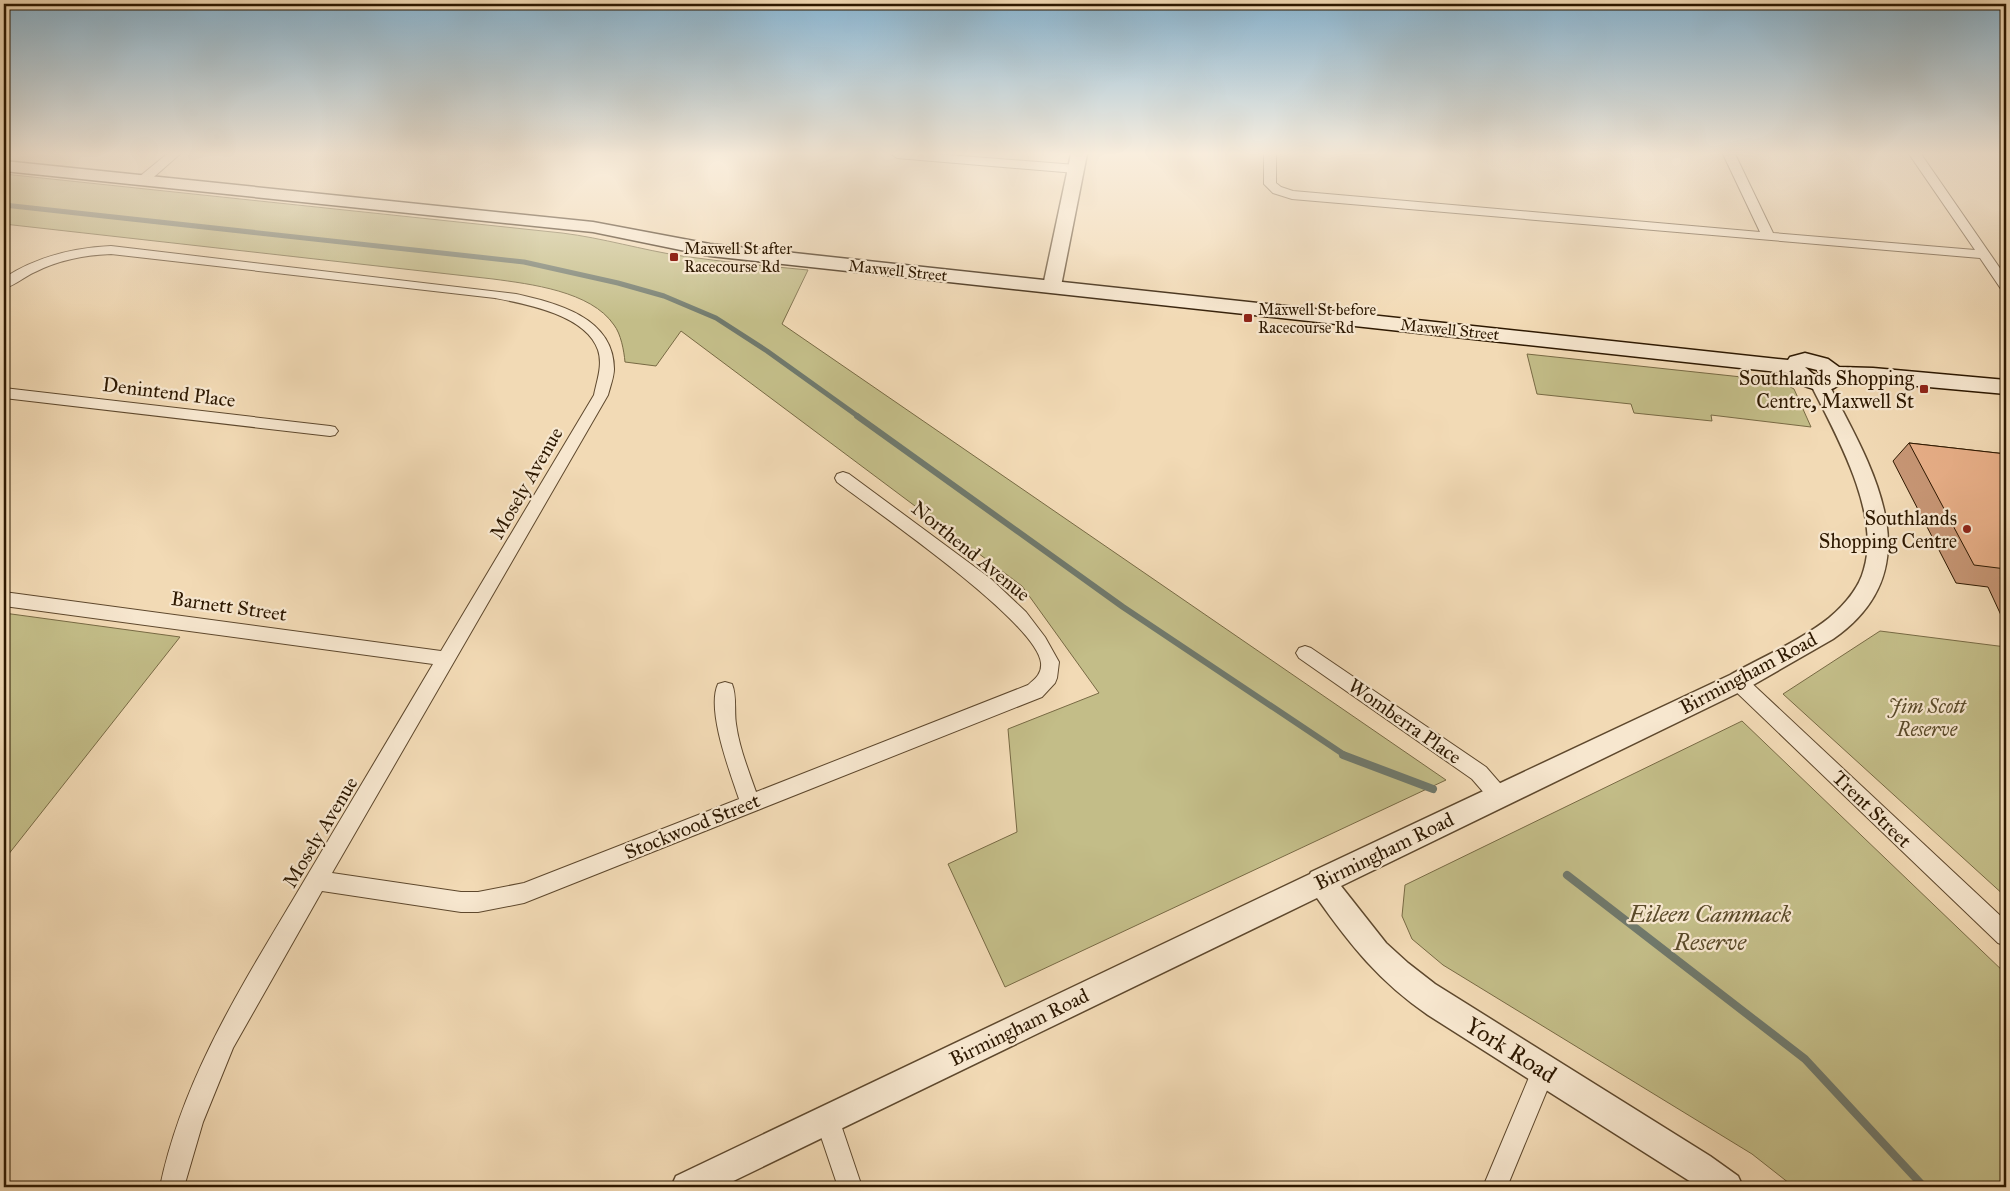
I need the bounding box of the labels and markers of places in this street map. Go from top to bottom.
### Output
place label: Maxwell St after Racecourse Rd [684,239,792,276]
marker: Maxwell St after Racecourse Rd [668,251,680,263]
place label: Maxwell St before Racecourse Rd [1258,300,1377,337]
marker: Maxwell St before Racecourse Rd [1242,312,1254,324]
place label: Southlands Shopping Centre, Maxwell St [1739,366,1915,413]
marker: Southlands Shopping Centre, Maxwell St [1918,383,1930,395]
place label: Southlands Shopping Centre [1819,506,1957,554]
marker: Southlands Shopping Centre [1961,523,1973,535]

